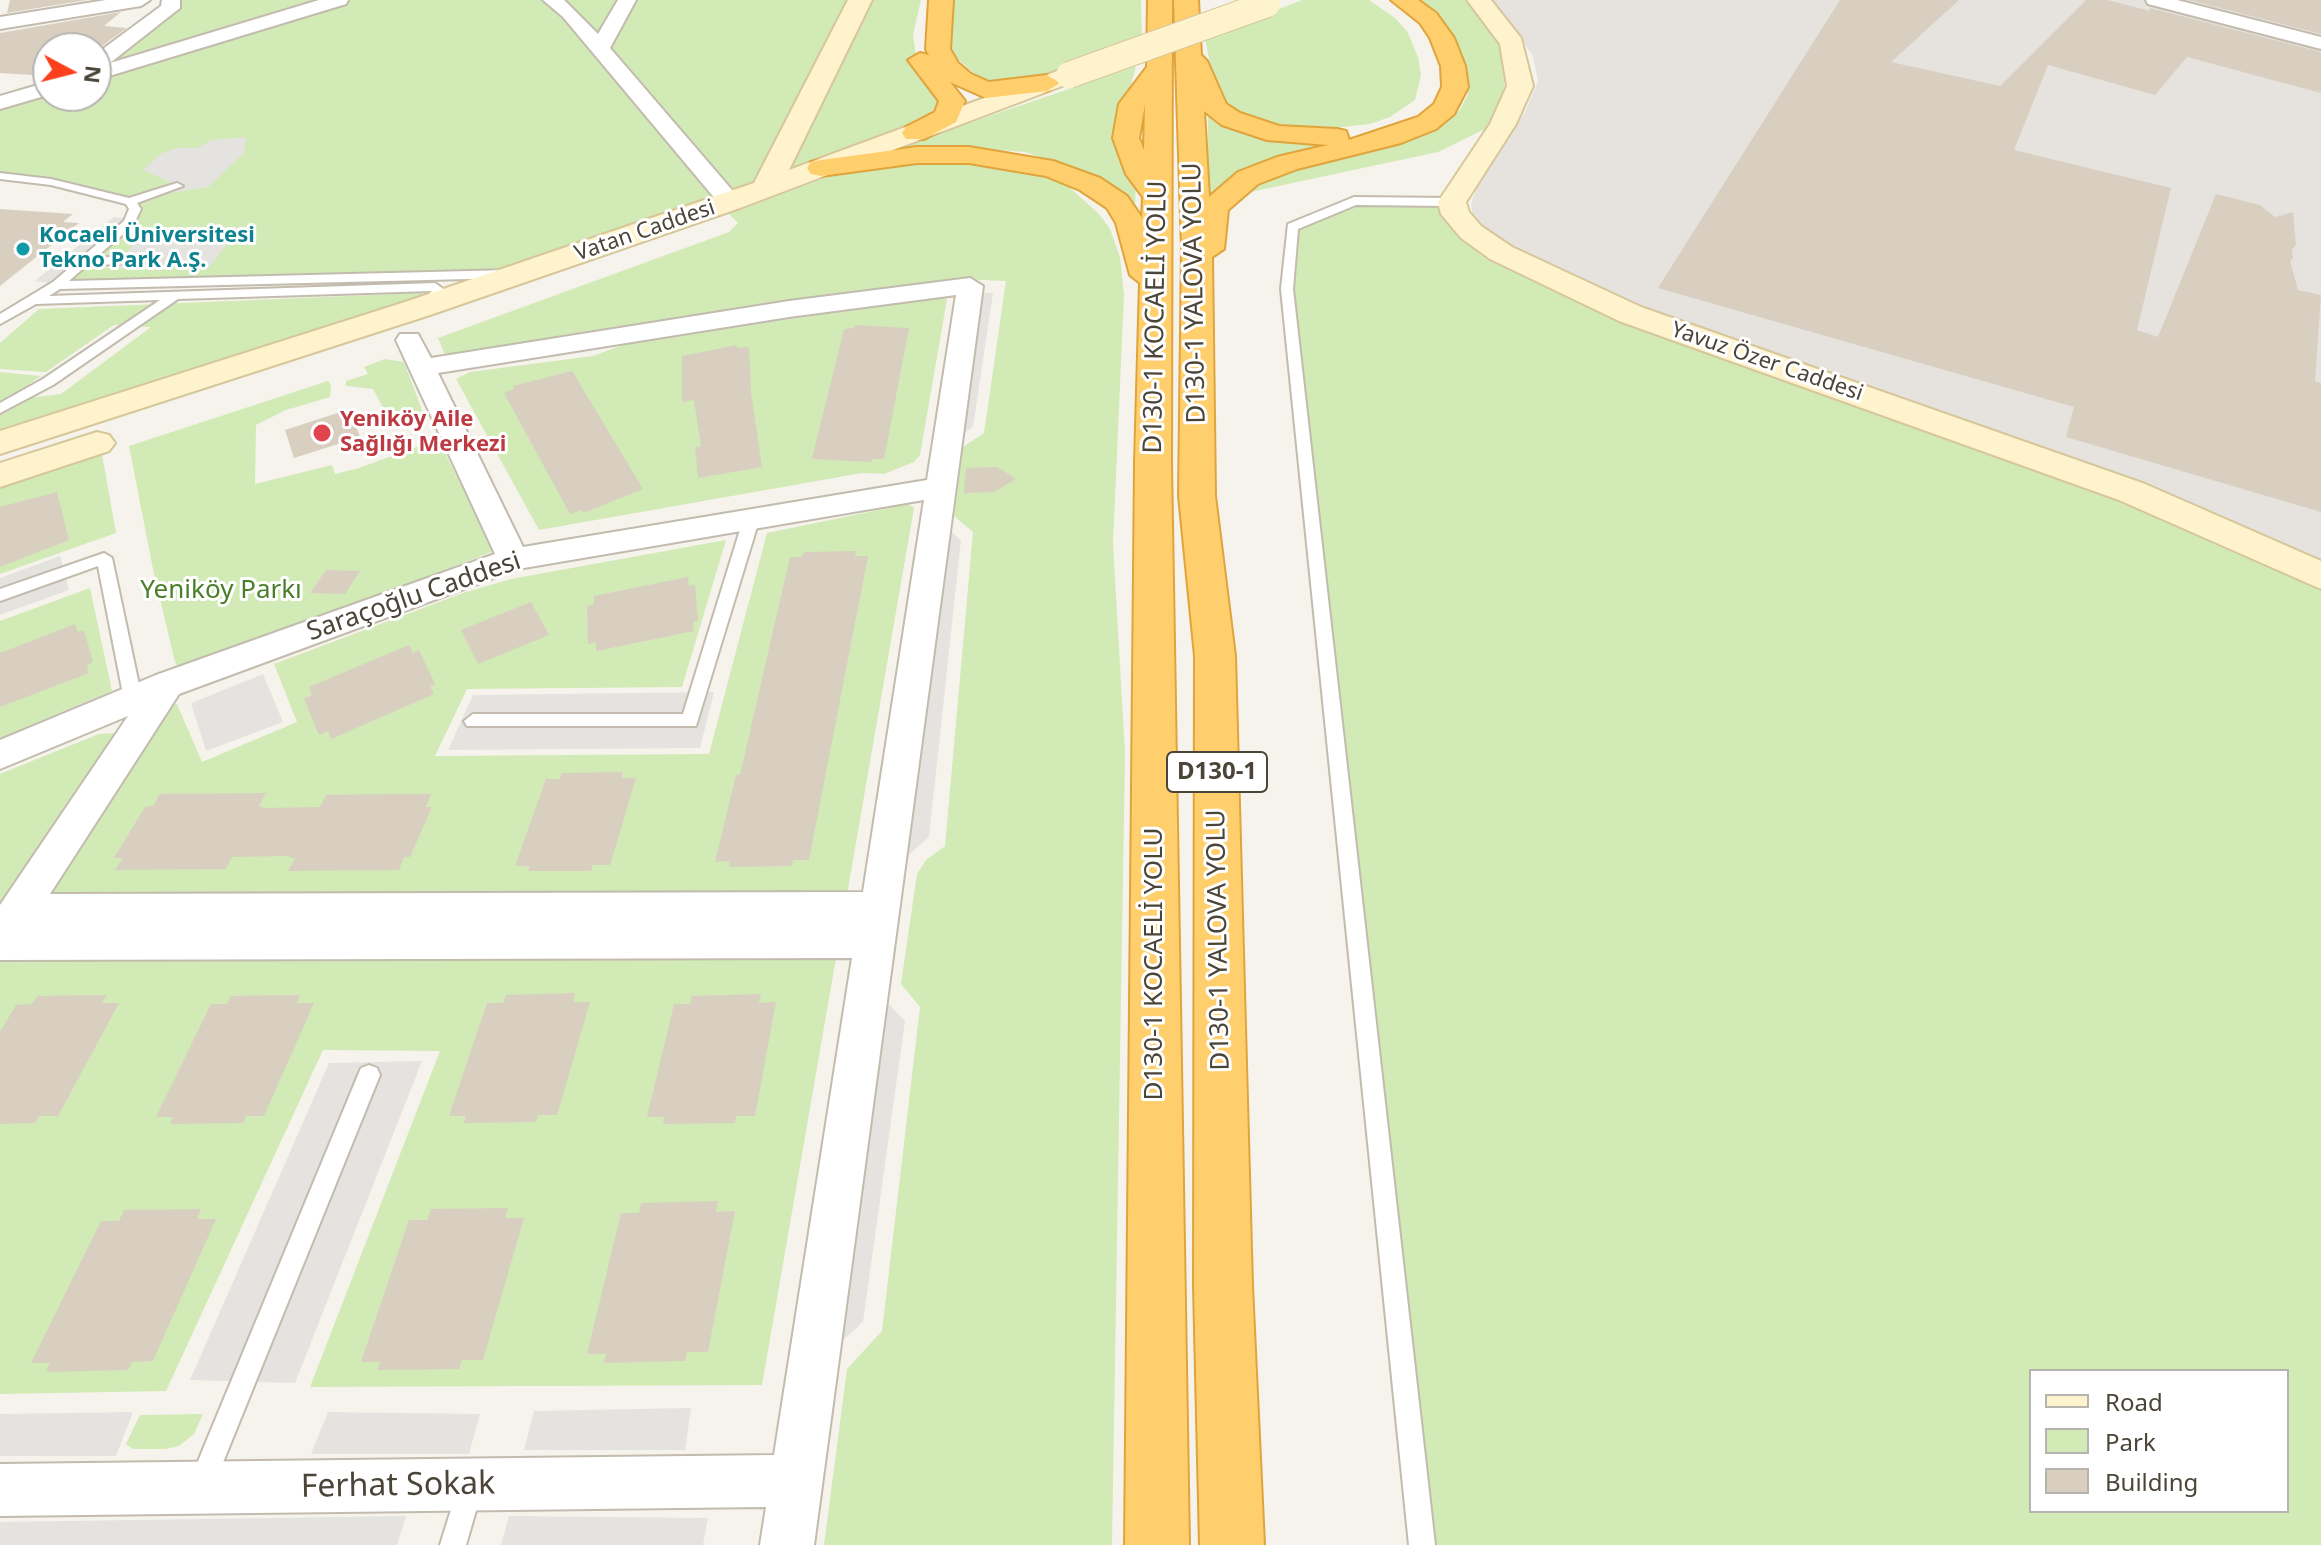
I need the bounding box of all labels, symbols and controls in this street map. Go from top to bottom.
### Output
north arrow [32,32,112,112]
text: N [78,64,110,85]
street label: D130-1 YALOVA YOLU [1177,162,1213,424]
street label: D130-1 KOCAELİ YOLU [1138,180,1174,454]
street label: Vatan Caddesi [571,195,719,267]
place label: Kocaeli Üniversitesi Tekno Park A.Ş. [39,223,255,274]
marker: Kocaeli Üniversitesi Tekno Park A.Ş. [14,240,32,258]
street label: Yavuz Özer Caddesi [1668,317,1866,407]
place label: Yeniköy Aile Sağlığı Merkezi [340,407,506,458]
marker: Yeniköy Aile Sağlığı Merkezi [311,422,333,444]
street label: Saraçoğlu Caddesi [303,546,525,648]
park label: Yeniköy Parkı [140,575,302,607]
road number: D130-1 [1167,752,1267,792]
street label: D130-1 YALOVA YOLU [1201,809,1237,1071]
street label: D130-1 KOCAELİ YOLU [1139,827,1171,1101]
legend [2029,1369,2289,1513]
text: Road [2105,1385,2163,1418]
text: Park [2105,1425,2156,1458]
street label: Ferhat Sokak [300,1465,496,1507]
text: Building [2105,1465,2198,1498]

